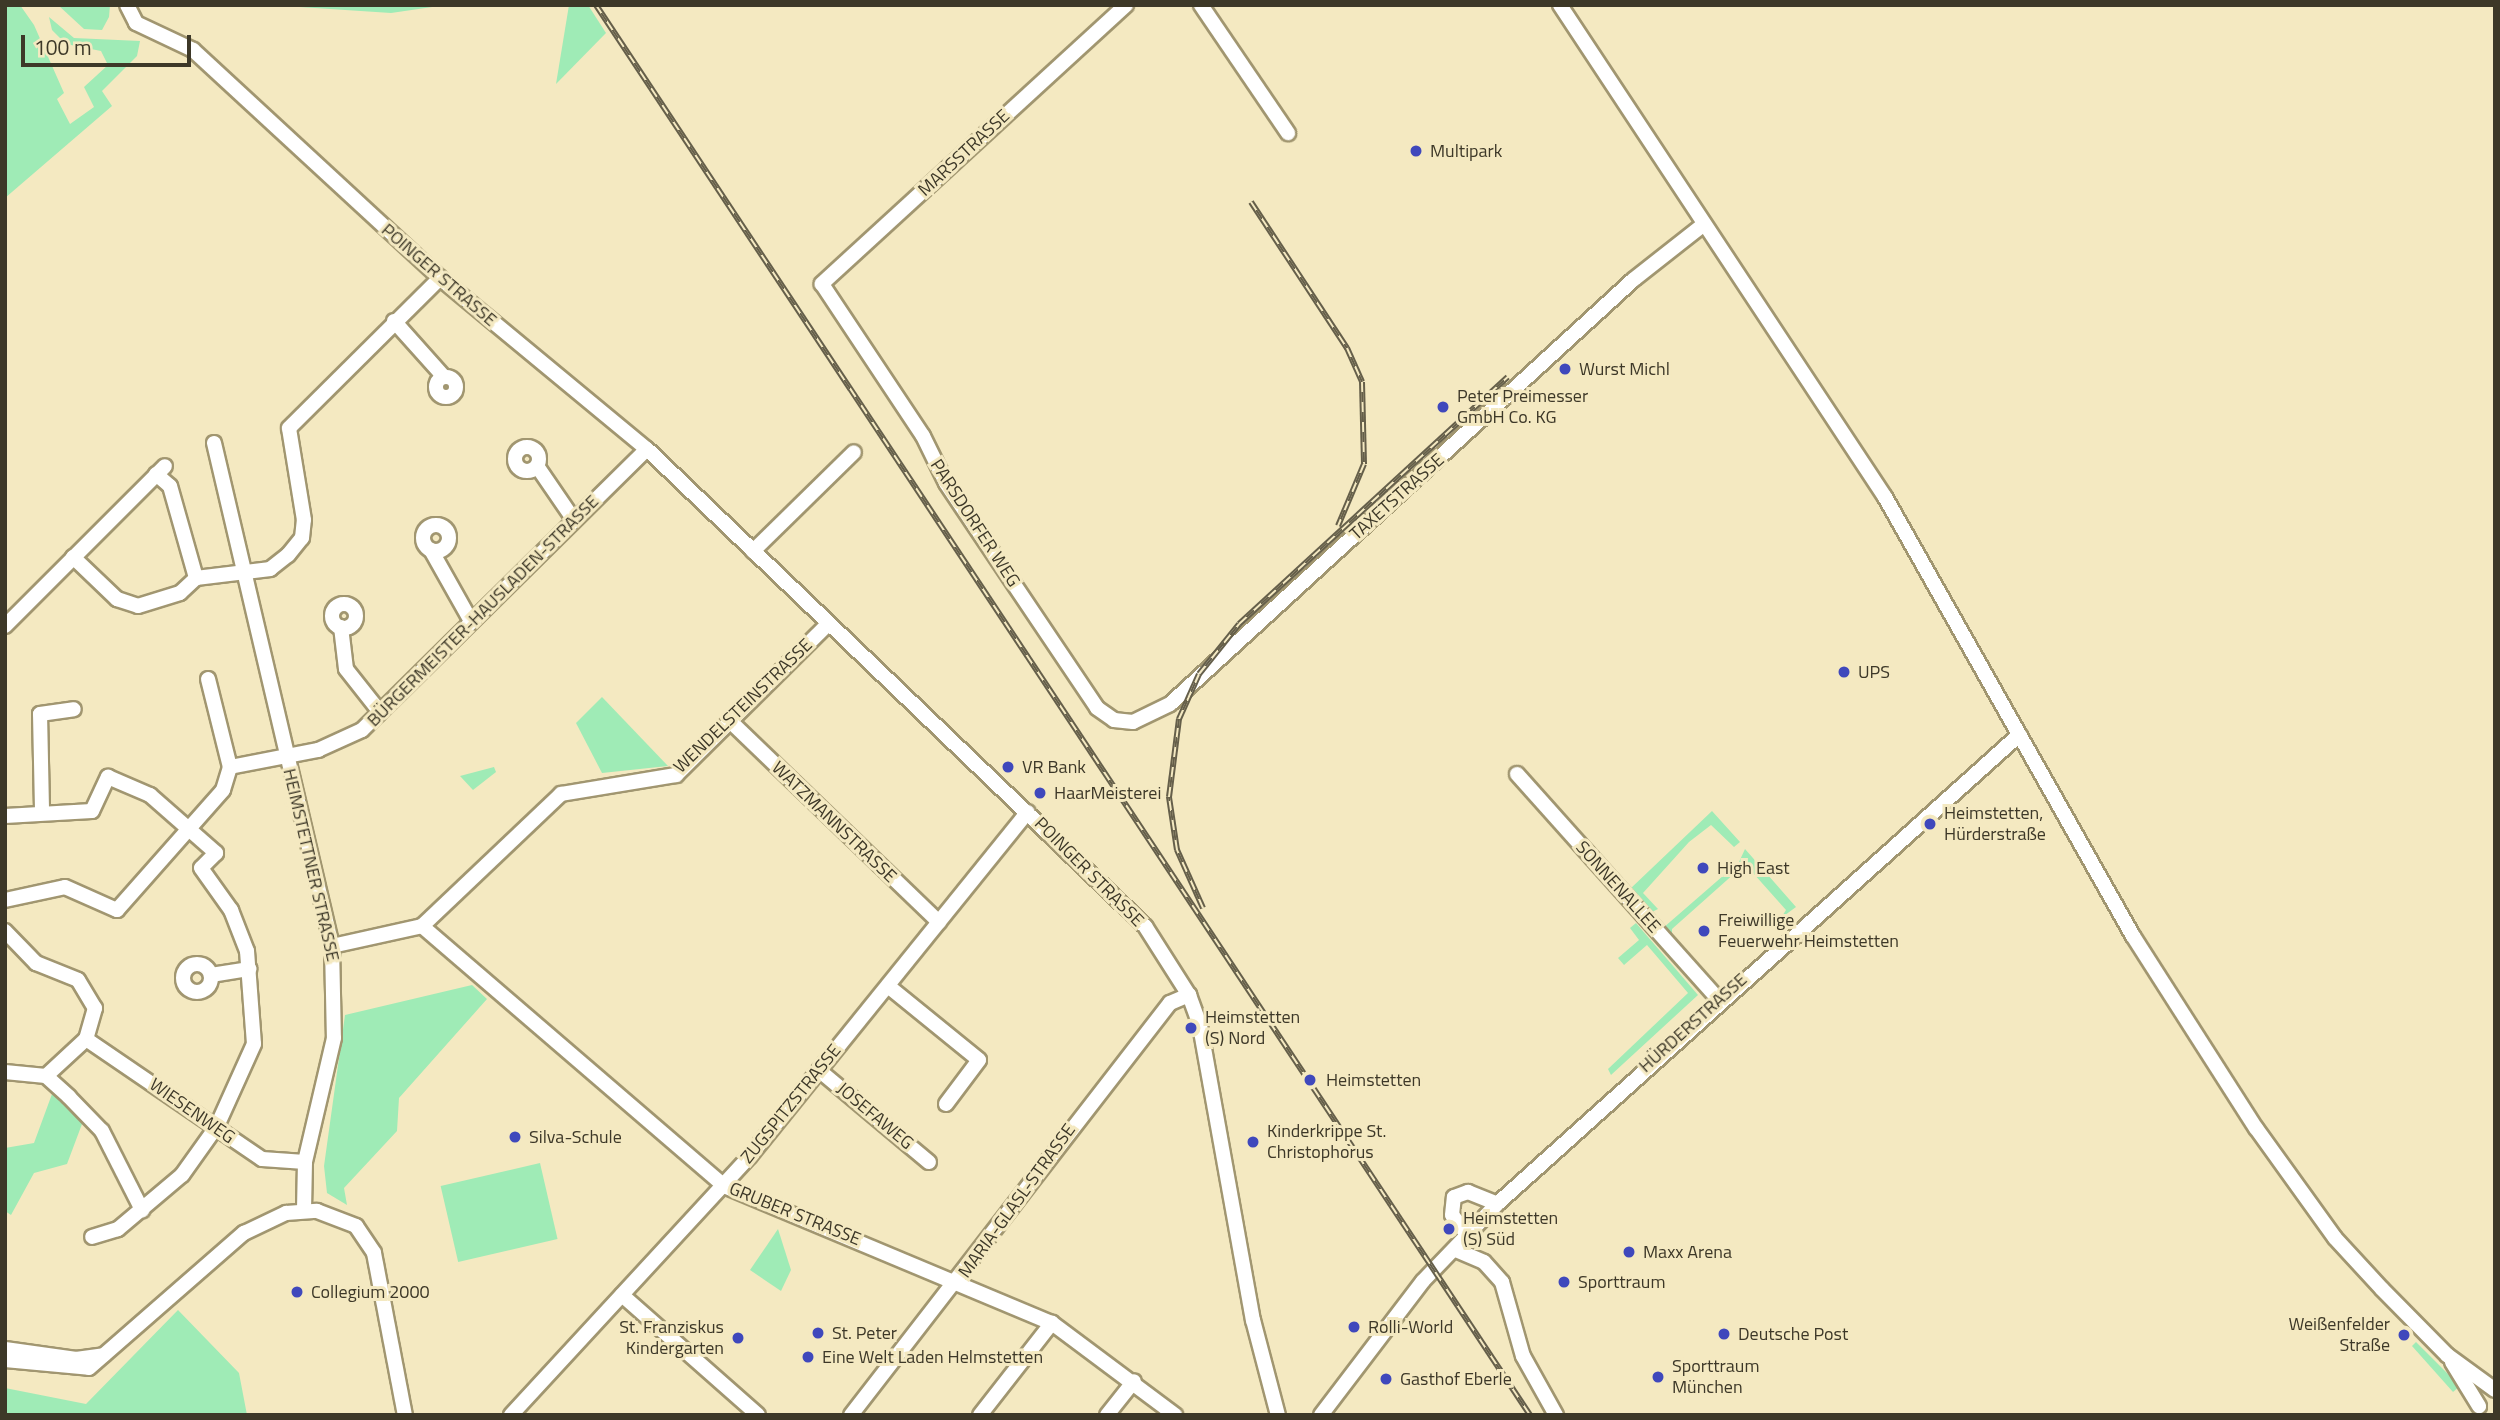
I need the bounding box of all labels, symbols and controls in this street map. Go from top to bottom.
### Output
scale bar [24,21,194,65]
text: 100 m [34,31,91,63]
street label: MARSSTRASSE [914,105,1014,201]
place label: Multipark [1430,140,1502,162]
marker: Multipark [1408,143,1424,159]
street label: POINGER STRASSE [377,219,501,331]
place label: Wurst Michl [1579,358,1670,380]
marker: Wurst Michl [1557,361,1573,377]
place label: Peter Preimesser GmbH Co. KG [1457,386,1588,428]
marker: Peter Preimesser GmbH Co. KG [1435,399,1451,415]
street label: TAXETSTRASSE [1346,449,1448,545]
street label: PARSDORFER WEG [926,455,1024,591]
street label: BÜRGERMEISTER-HAUSLADEN-STRASSE [363,491,603,731]
street label: WENDELSTEINSTRASSE [669,634,817,778]
place label: UPS [1858,661,1890,683]
marker: UPS [1836,664,1852,680]
place label: VR Bank [1022,756,1086,778]
street label: WATZMANNSTRASSE [767,757,901,887]
marker: VR Bank [1000,759,1016,775]
street label: HEIMSTETTNER STRASSE [278,767,344,963]
place label: HaarMeisterei [1054,782,1161,804]
marker: HaarMeisterei [1032,785,1048,801]
place label: Heimstetten, Hürderstraße [1944,803,2046,846]
street label: POINGER STRASSE [1030,813,1148,931]
marker: Heimstetten, Hürderstraße [1922,816,1938,832]
street label: SONNENALLEE [1571,837,1665,937]
place label: High East [1717,857,1790,879]
marker: High East [1695,860,1711,876]
place label: Freiwillige Feuerwehr Heimstetten [1718,910,1899,953]
marker: Freiwillige Feuerwehr Heimstetten [1696,923,1712,939]
street label: HÜRDERSTRASSE [1635,969,1751,1077]
place label: Heimstetten (S) Nord [1205,1007,1300,1050]
marker: Heimstetten (S) Nord [1183,1020,1199,1036]
street label: ZUGSPITZSTRASSE [736,1040,846,1168]
place label: Heimstetten [1326,1069,1421,1091]
marker: Heimstetten [1300,1070,1320,1090]
street label: WIESENWEG [145,1074,239,1148]
street label: JOSEFAWEG [833,1078,917,1154]
street label: MARIA-GLASL-STRASSE [954,1120,1080,1282]
place label: Kinderkrippe St. Christophorus [1267,1121,1386,1164]
place label: Silva-Schule [529,1126,622,1148]
marker: Silva-Schule [507,1129,523,1145]
marker: Kinderkrippe St. Christophorus [1245,1134,1261,1150]
street label: GRUBER STRASSE [726,1178,864,1250]
place label: Heimstetten (S) Süd [1463,1208,1558,1250]
marker: Heimstetten (S) Süd [1441,1221,1457,1237]
place label: Maxx Arena [1643,1241,1732,1263]
marker: Maxx Arena [1621,1244,1637,1260]
place label: Sporttraum [1578,1271,1665,1293]
marker: Sporttraum [1556,1274,1572,1290]
place label: Collegium 2000 [311,1281,430,1303]
marker: Collegium 2000 [289,1284,305,1300]
place label: Weißenfelder Straße [2288,1314,2390,1356]
place label: Rolli-World [1368,1316,1453,1338]
place label: St. Franziskus Kindergarten [619,1317,724,1360]
marker: Rolli-World [1346,1319,1362,1335]
place label: St. Peter [832,1322,897,1344]
place label: Deutsche Post [1738,1323,1848,1345]
marker: St. Peter [810,1325,826,1341]
marker: Deutsche Post [1716,1326,1732,1342]
marker: Weißenfelder Straße [2396,1327,2412,1343]
marker: St. Franziskus Kindergarten [730,1330,746,1346]
place label: Eine Welt Laden Helmstetten [822,1346,1043,1368]
marker: Eine Welt Laden Helmstetten [800,1349,816,1365]
place label: Sporttraum München [1672,1356,1759,1398]
place label: Gasthof Eberle [1400,1368,1512,1390]
marker: Sporttraum München [1650,1369,1666,1385]
marker: Gasthof Eberle [1378,1371,1394,1387]

